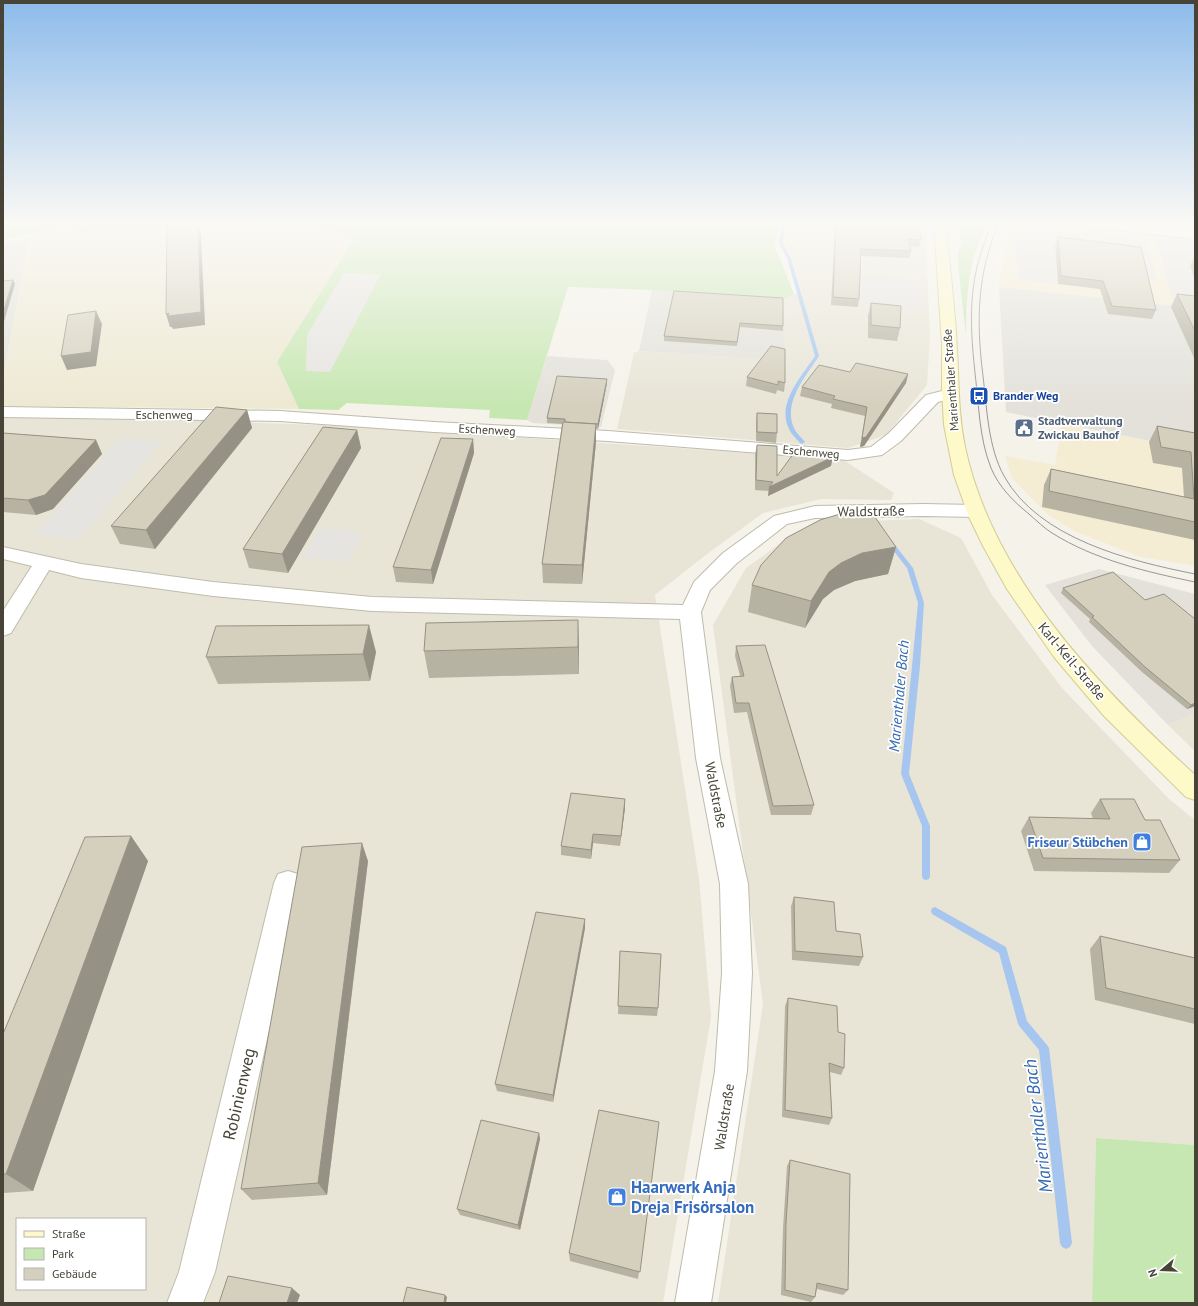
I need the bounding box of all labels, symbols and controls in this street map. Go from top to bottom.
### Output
street label: Marienthaler Straße [939,328,962,432]
bus stop icon: Brander Weg [968,385,990,407]
place label: Brander Weg [993,388,1059,403]
street label: Eschenweg [135,407,193,422]
place label: Stadtverwaltung Zwickau Bauhof [1038,413,1123,442]
public building icon: Stadtverwaltung Zwickau Bauhof [1013,417,1035,439]
street label: Eschenweg [458,421,516,438]
street label: Eschenweg [782,442,840,461]
street label: Waldstraße [837,501,905,521]
street label: Karl-Keil-Straße [1034,618,1110,704]
water label: Marienthaler Bach [884,639,913,753]
street label: Waldstraße [701,760,731,830]
shop icon: Friseur Stübchen [1131,831,1153,853]
place label: Friseur Stübchen [1027,833,1128,851]
street label: Robinienweg [218,1046,260,1142]
water label: Marienthaler Bach [1018,1058,1057,1194]
street label: Waldstraße [710,1082,738,1152]
place label: Haarwerk Anja Dreja Frisörsalon [631,1176,754,1218]
shop icon: Haarwerk Anja Dreja Frisörsalon [606,1186,628,1208]
legend [16,1218,146,1290]
text: Straße [52,1226,86,1241]
text: Park [52,1246,74,1261]
north arrow [1142,1250,1182,1290]
text: Gebäude [52,1266,97,1281]
text: N [1145,1268,1160,1279]

